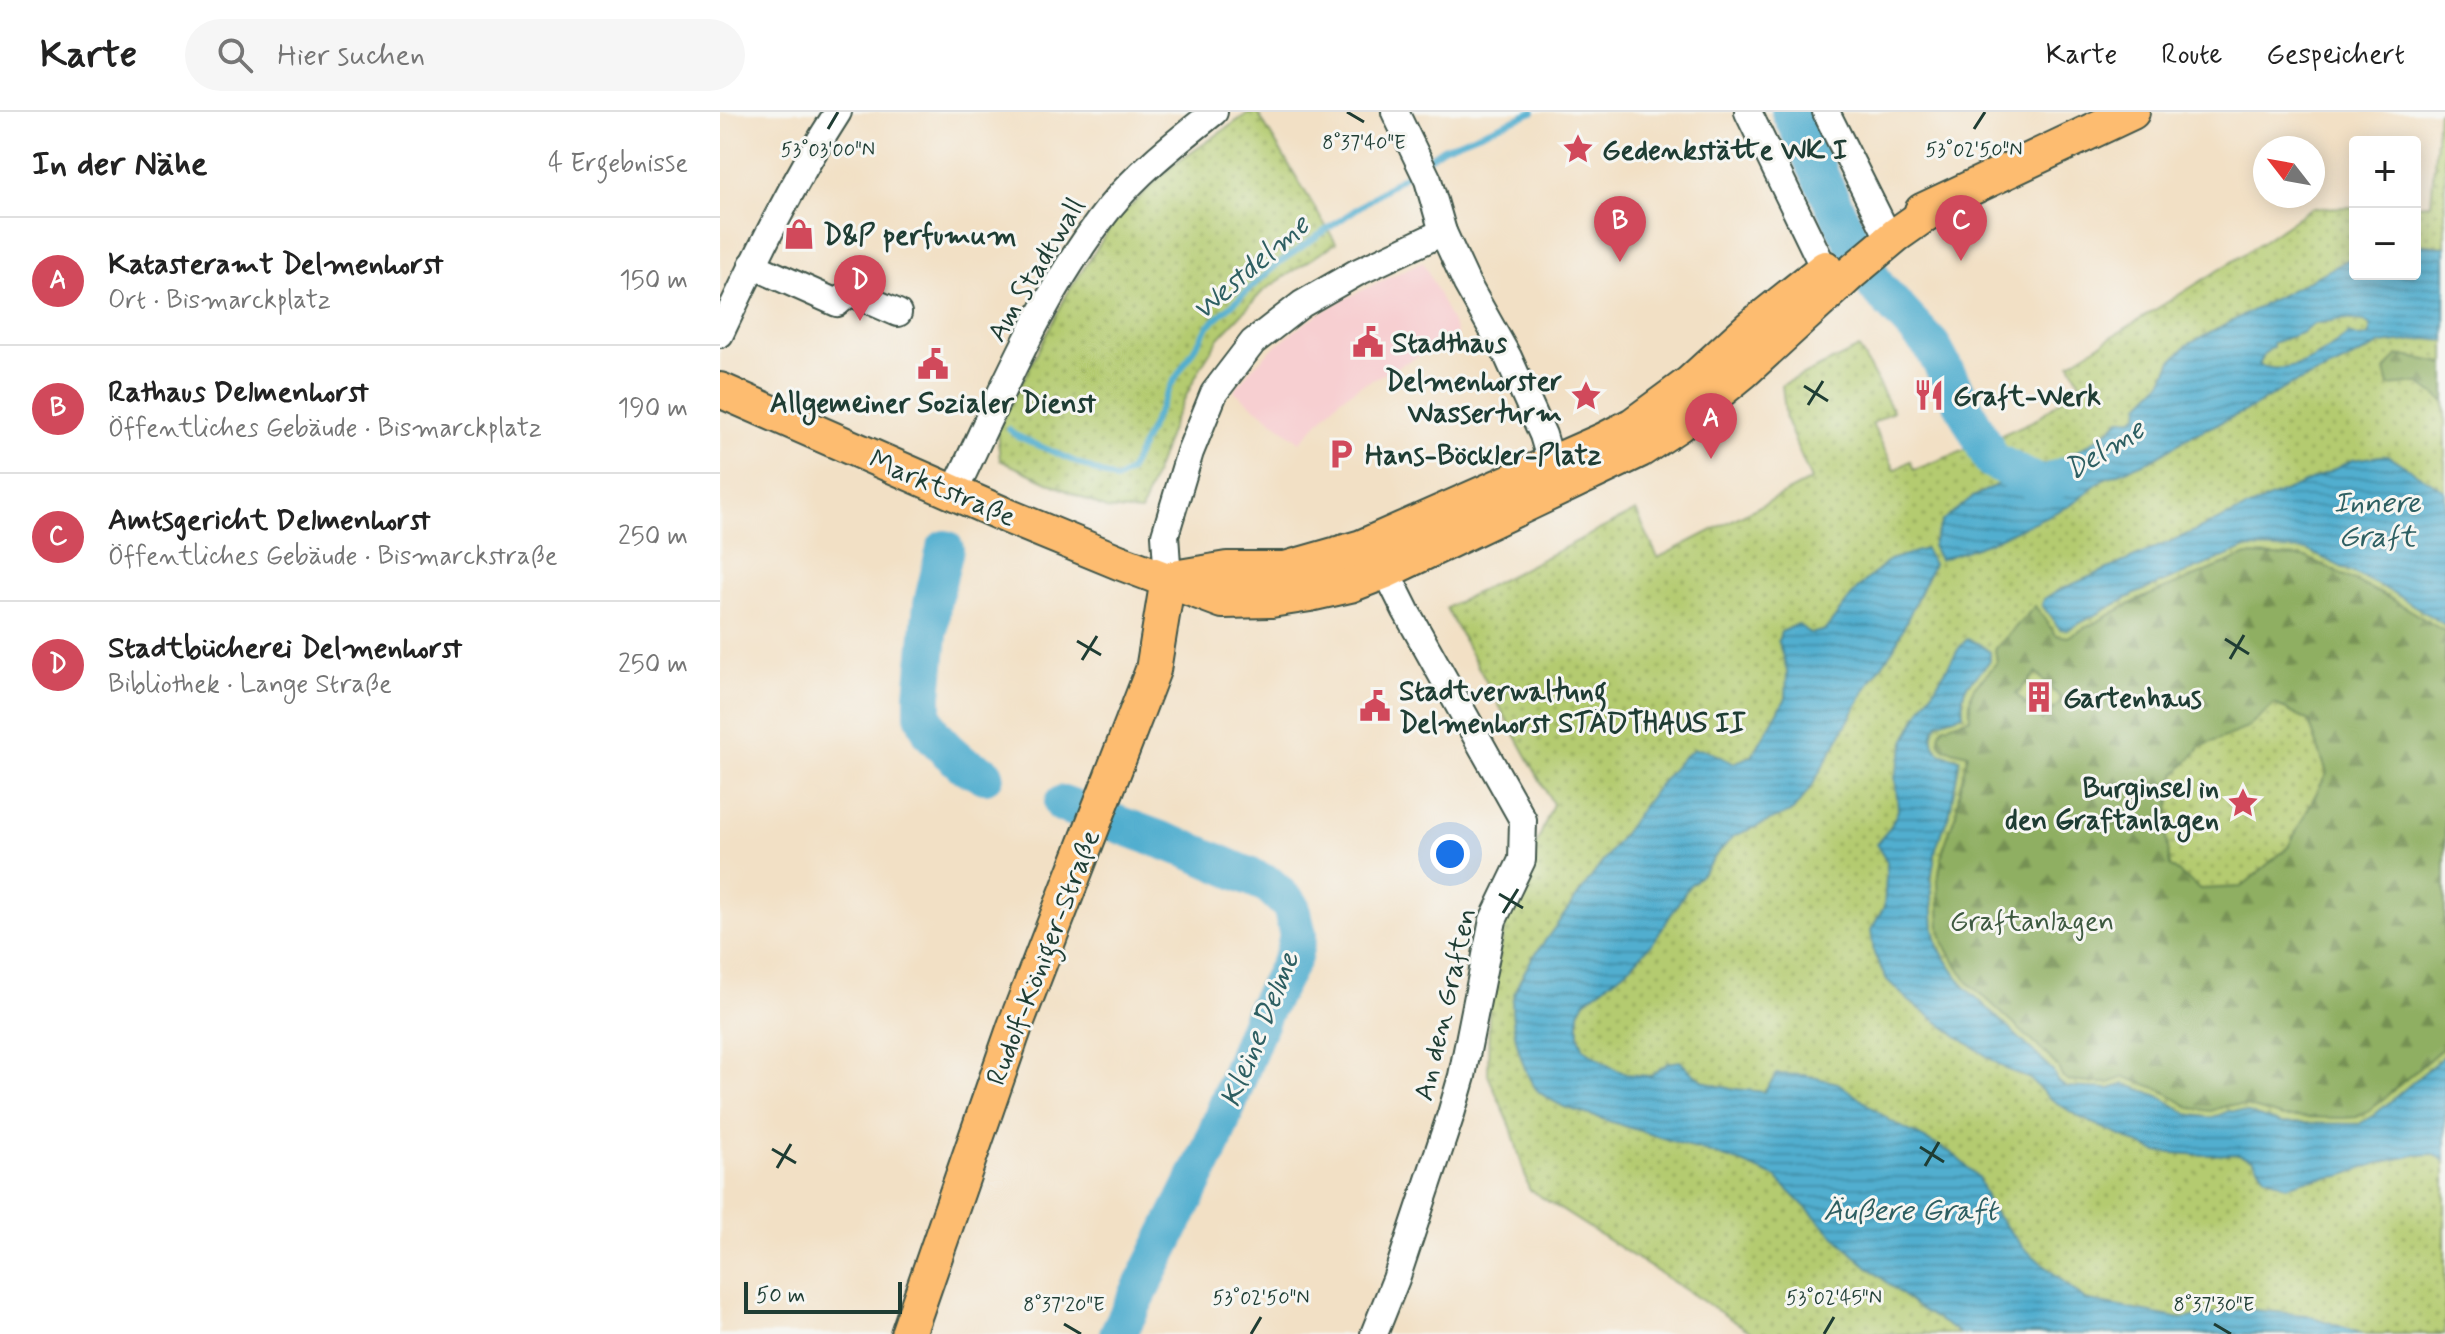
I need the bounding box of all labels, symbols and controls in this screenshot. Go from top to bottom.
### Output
search box [185,19,745,91]
text: Karte [40,31,137,80]
icon: search [213,33,257,77]
text: Hier suchen [277,36,425,75]
text: Karte [2046,37,2117,74]
text: Route [2161,37,2222,74]
text: Gespeichert [2266,37,2405,74]
text: 8°37'40"E [1322,130,1406,157]
place icon: Gedenkstätte WK I [1561,132,1595,166]
place label: Gedenkstätte WK I [1602,133,1848,170]
north arrow [2253,136,2325,208]
map controls [2349,136,2421,280]
button: + [2349,136,2421,208]
text: 53°03'00"N [781,137,875,164]
text: 53°02'50"N [1925,137,2023,164]
text: In der Nähe [32,142,207,187]
text: 4 Ergebnisse [548,147,688,181]
street label: Am Stadtwall [979,191,1095,349]
pin: C [1935,195,1987,261]
pin: B [1594,196,1646,262]
water label: Westdelme [1184,205,1319,330]
button: − [2349,208,2421,280]
shop icon: D&P perfumum [782,217,816,251]
place label: D&P perfumum [823,218,1017,255]
text: Katasteramt Delmenhorst [108,245,444,284]
pin: D [834,255,886,321]
text: A [49,264,67,298]
text: 150 m [619,264,688,298]
text: Ort · Bismarckplatz [108,284,331,318]
public building icon: Stadthaus [1351,325,1385,359]
place label: Stadthaus [1392,326,1508,363]
public building icon: Allgemeiner Sozialer Dienst [916,347,950,381]
place label: Delmenhorster Wasserturm [1385,364,1562,433]
text: Rathaus Delmenhorst [108,373,369,412]
restaurant icon: Graft-Werk [1912,378,1946,412]
place icon: Delmenhorster Wasserturm [1569,379,1603,413]
place label: Graft-Werk [1953,379,2101,416]
place label: Allgemeiner Sozialer Dienst [770,386,1097,426]
text: B [50,392,66,426]
text: 190 m [618,392,688,426]
pin: A [1685,393,1737,459]
water label: Delme [2057,410,2153,490]
text: Öffentliches Gebäude · Bismarckplatz [108,412,542,446]
parking icon: Hans-Böckler-Platz [1324,437,1358,471]
place label: Hans-Böckler-Platz [1365,438,1602,475]
street label: Marktstraße [863,442,1021,537]
water label: Innere Graft [2333,484,2422,557]
text: Amtsgericht Delmenhorst [108,501,431,540]
text: C [49,520,67,554]
text: 250 m [618,520,688,554]
text: Öffentliches Gebäude · Bismarckstraße [108,540,557,574]
text: Stadtbücherei Delmenhorst [108,629,462,668]
text: D [49,648,67,682]
text: 250 m [618,648,688,682]
text: Bibliothek · Lange Straße [108,668,392,702]
place label: Stadtverwaltung Delmenhorst STADTHAUS II [1399,674,1747,743]
building icon: Gartenhaus [2022,680,2056,714]
place label: Gartenhaus [2063,681,2202,718]
public building icon: Stadtverwaltung Delmenhorst STADTHAUS II [1358,689,1392,723]
place label: Burginsel in den Graftanlagen [2005,771,2219,843]
place icon: Burginsel in den Graftanlagen [2226,786,2260,820]
street label: Rudolf-Königer-Straße [979,825,1113,1092]
your location [1430,834,1470,874]
street label: An den Graften [1406,904,1487,1105]
park label: Graftanlagen [1950,904,2114,941]
water label: Kleine Delme [1212,945,1310,1113]
water label: Äußere Graft [1823,1192,2000,1231]
scale bar [744,1278,902,1314]
text: 50 m [756,1282,805,1310]
text: 53°02'50"N [1212,1285,1310,1312]
text: 53°02'45"N [1786,1285,1882,1312]
text: 8°37'20"E [1023,1292,1105,1319]
text: 8°37'30"E [2174,1292,2254,1319]

